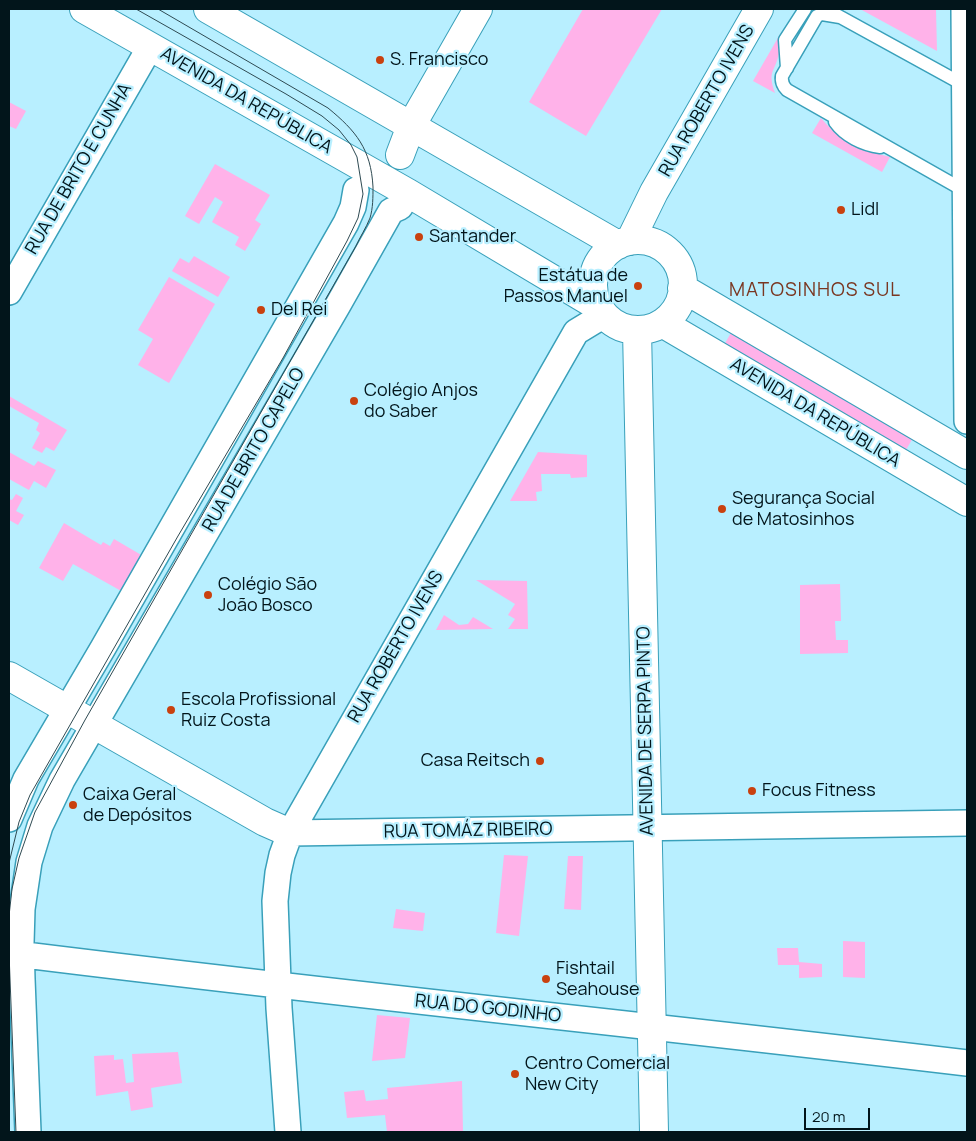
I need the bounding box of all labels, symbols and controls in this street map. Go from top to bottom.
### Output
street label: RUA ROBERTO IVENS [655,21,759,181]
street label: AVENIDA DA REPÚBLICA [156,43,336,159]
place label: S. Francisco [390,49,488,71]
marker: S. Francisco [374,54,386,66]
street label: RUA DE BRITO E CUNHA [21,80,137,258]
place label: Lidl [851,199,879,221]
marker: Lidl [835,204,847,216]
place label: Santander [429,226,516,248]
marker: Santander [413,231,425,243]
place label: Estátua de Passos Manuel [504,265,628,308]
marker: Estátua de Passos Manuel [632,280,644,292]
district label: MATOSINHOS SUL [727,280,903,302]
place label: Del Rei [271,299,327,321]
marker: Del Rei [255,304,267,316]
street label: AVENIDA DA REPÚBLICA [726,354,904,472]
street label: RUA DE BRITO CAPELO [198,364,310,536]
place label: Colégio Anjos do Saber [364,380,478,422]
marker: Colégio Anjos do Saber [348,395,360,407]
place label: Segurança Social de Matosinhos [732,488,875,530]
marker: Segurança Social de Matosinhos [716,503,728,515]
street label: RUA ROBERTO IVENS [344,567,448,727]
place label: Colégio São João Bosco [218,574,317,616]
marker: Colégio São João Bosco [202,589,214,601]
street label: AVENIDA DE SERPA PINTO [633,626,659,836]
place label: Escola Profissional Ruiz Costa [181,689,336,732]
marker: Escola Profissional Ruiz Costa [165,704,177,716]
place label: Casa Reitsch [421,750,530,772]
marker: Casa Reitsch [534,755,546,767]
place label: Focus Fitness [762,780,876,802]
place label: Caixa Geral de Depósitos [83,784,192,826]
marker: Focus Fitness [746,785,758,797]
marker: Caixa Geral de Depósitos [67,799,79,811]
street label: RUA TOMÁZ RIBEIRO [383,819,553,843]
place label: Fishtail Seahouse [556,958,639,1001]
marker: Fishtail Seahouse [540,973,552,985]
street label: RUA DO GODINHO [414,991,562,1027]
place label: Centro Comercial New City [525,1053,670,1096]
marker: Centro Comercial New City [509,1068,521,1080]
scale bar [806,1098,872,1130]
text: 20 m [812,1106,845,1127]

